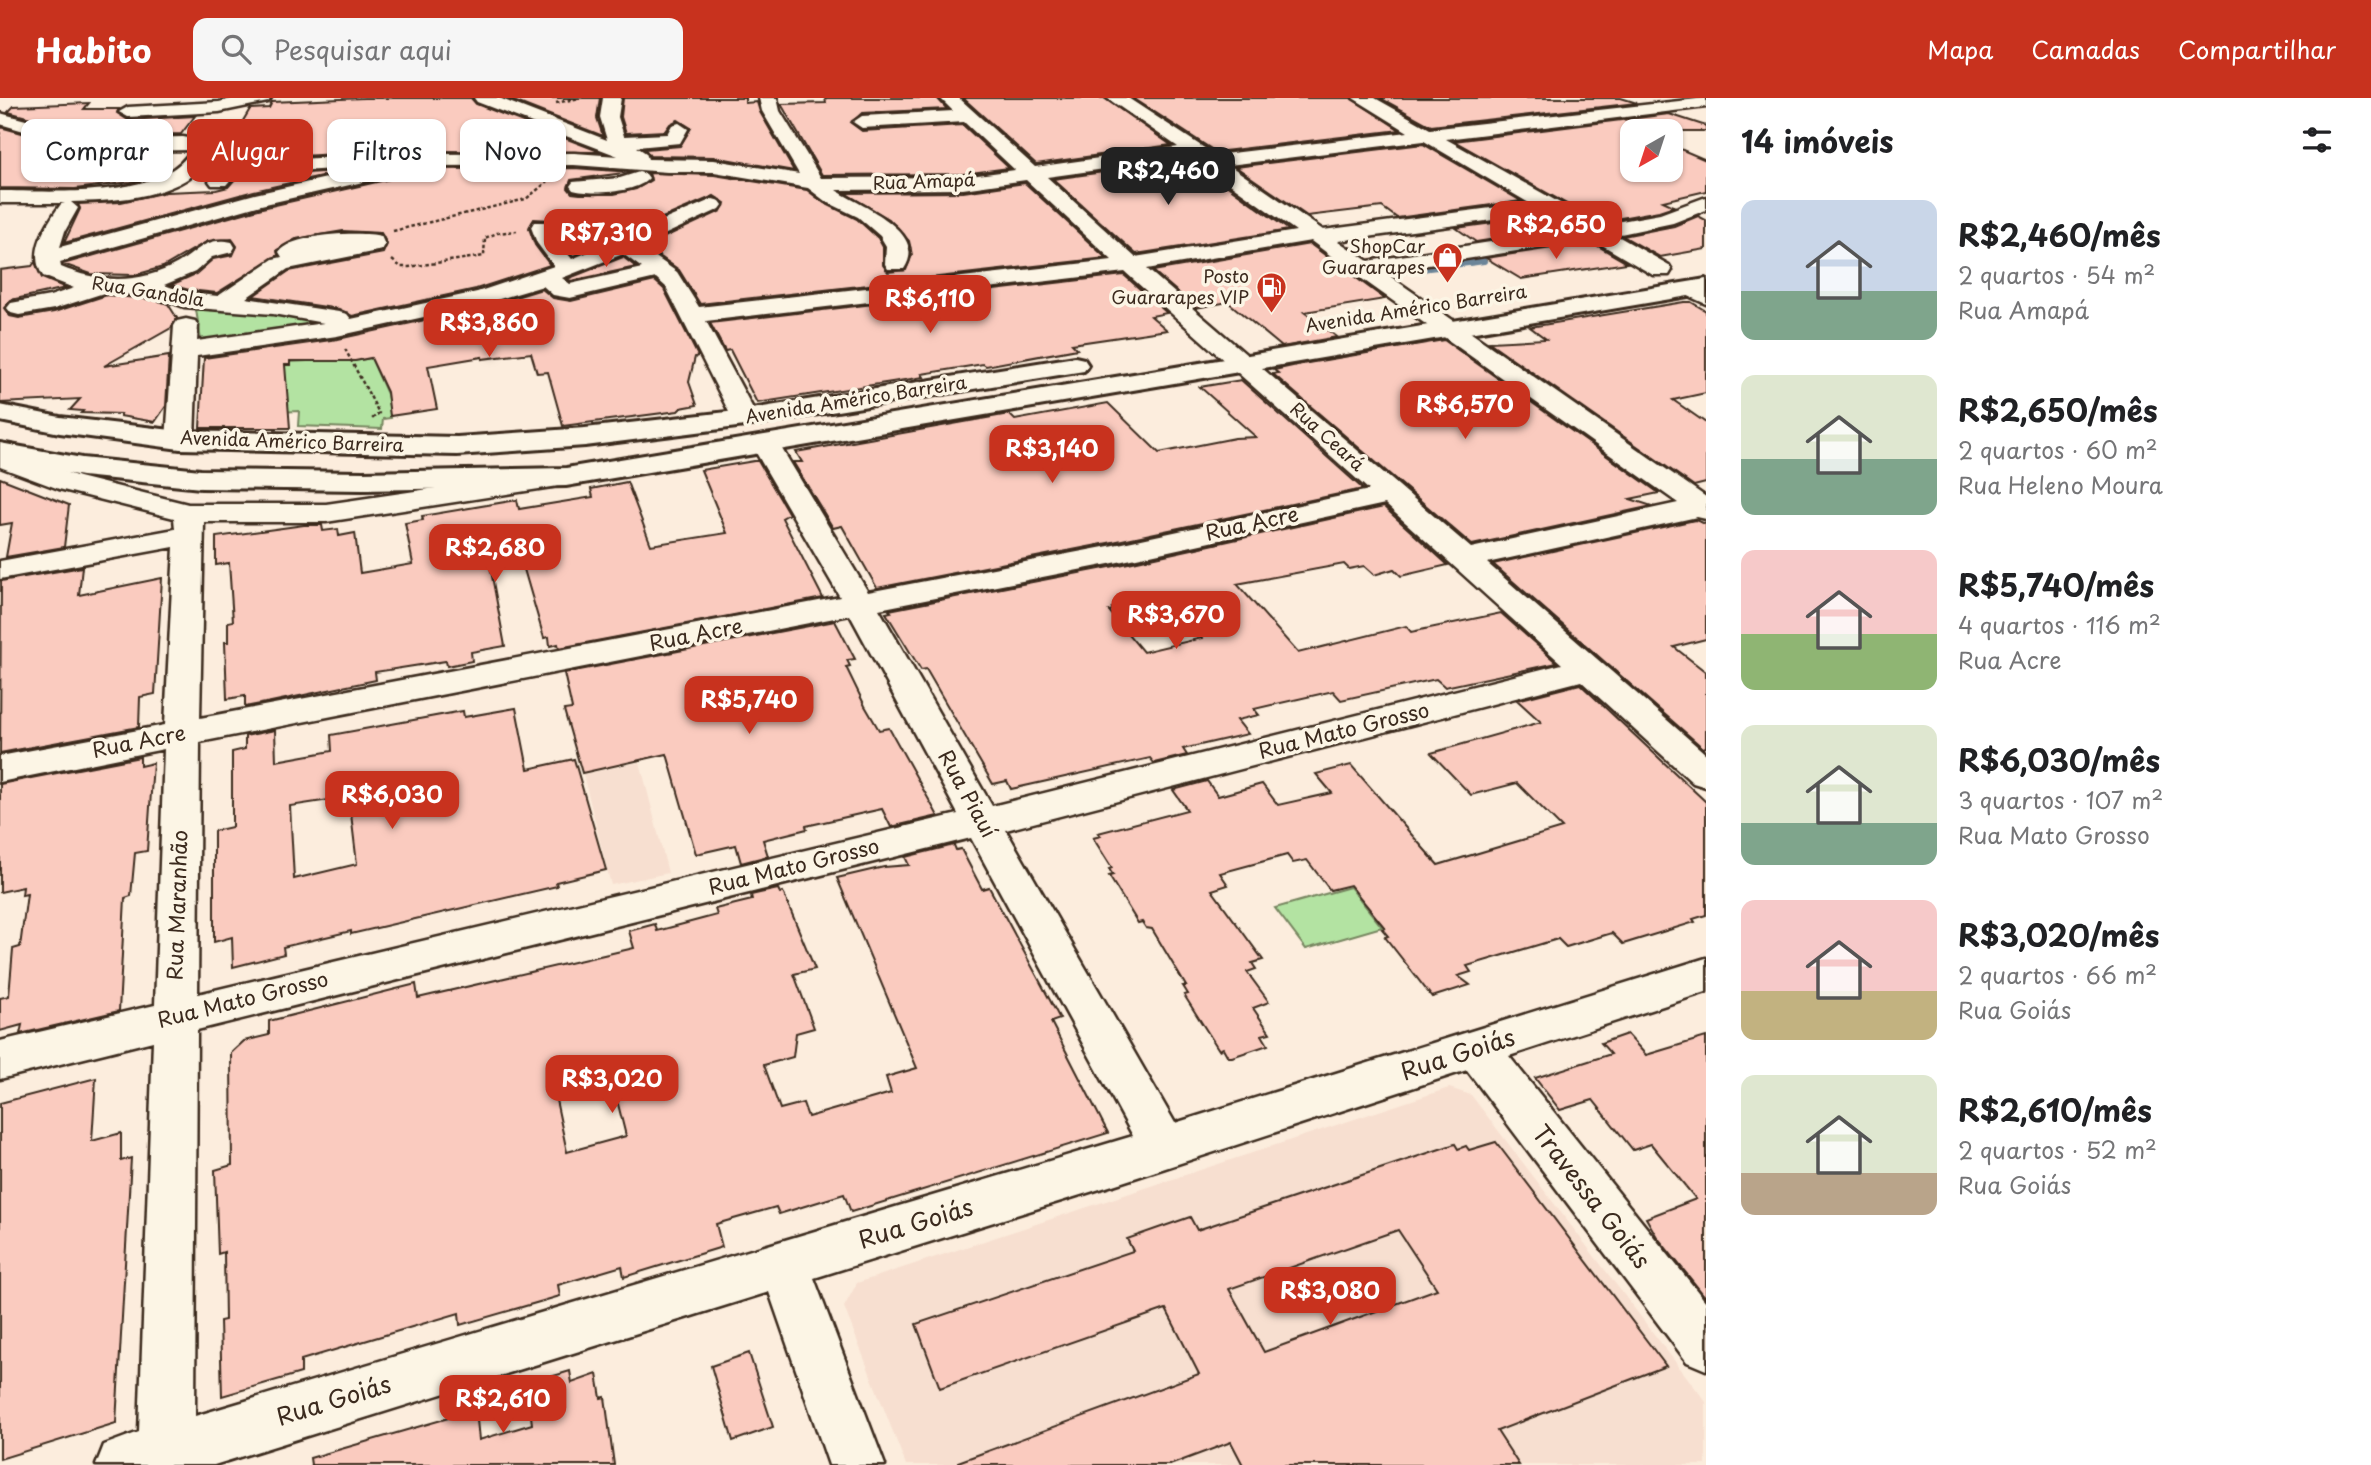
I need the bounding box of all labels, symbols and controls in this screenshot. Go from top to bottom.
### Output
search box [193,18,683,81]
text: Habito [35,24,151,74]
icon: search [217,30,255,68]
text: Pesquisar aqui [273,30,452,69]
text: Mapa [1927,31,1993,67]
text: Camadas [2031,31,2140,67]
text: Compartilhar [2178,31,2336,67]
text: 14 imóveis [1741,118,1894,163]
chip: Comprar [21,119,173,182]
chip: Alugar [187,119,313,182]
chip: Filtros [327,119,446,182]
chip: Novo [460,119,566,182]
north arrow [1620,119,1684,182]
map controls [1620,119,1683,182]
icon: filters [2298,121,2336,159]
pin: R$2,460 [1103,148,1233,207]
text: R$2,460 [1117,152,1219,187]
street label: Rua Amapá [872,165,976,196]
pin: R$2,650 [1491,202,1621,261]
text: R$2,650 [1506,206,1606,241]
pin: R$7,310 [541,209,671,269]
text: R$2,460/mês [1958,212,2161,257]
text: R$7,310 [560,214,652,249]
icon: home [1797,228,1881,312]
place label: ShopCar Guararapes [1322,232,1426,280]
shop icon: ShopCar Guararapes [1431,240,1465,284]
text: 2 quartos · 54 m² [1958,257,2155,292]
place label: Posto Guararapes VIP [1111,262,1249,310]
street label: Rua Gandola [90,268,207,313]
fuel station icon: Posto Guararapes VIP [1255,270,1289,314]
pin: R$6,110 [865,275,995,335]
street label: Avenida Américo Barreira [1303,277,1529,338]
text: R$6,110 [885,280,975,315]
text: Rua Amapá [1958,292,2089,327]
pin: R$3,860 [424,300,554,359]
text: R$3,860 [440,304,538,339]
street label: Avenida Américo Barreira [743,368,969,429]
pin: R$6,570 [1400,382,1530,441]
text: R$6,570 [1416,386,1514,421]
text: R$2,650/mês [1958,387,2158,432]
street label: Rua Ceará [1285,395,1372,477]
icon: home [1797,403,1881,487]
street label: Avenida Américo Barreira [180,423,405,458]
pin: R$3,140 [987,426,1117,485]
text: R$3,140 [1005,430,1099,465]
text: 2 quartos · 60 m² [1958,432,2158,467]
text: Rua Heleno Moura [1958,467,2163,502]
street label: Rua Acre [1202,497,1301,548]
pin: R$2,680 [430,524,560,584]
text: R$2,680 [445,529,545,564]
text: R$5,740/mês [1958,562,2154,607]
icon: home [1797,578,1881,662]
pin: R$3,670 [1111,592,1241,651]
text: R$3,670 [1127,596,1225,631]
text: 4 quartos · 116 m² [1958,607,2161,642]
street label: Rua Acre [646,608,745,658]
text: Rua Acre [1958,642,2062,677]
pin: R$5,740 [684,676,814,736]
text: R$5,740 [700,681,798,716]
street label: Rua Mato Grosso [1255,692,1432,766]
street label: Rua Acre [89,715,188,765]
text: R$6,030/mês [1958,737,2160,782]
street label: Rua Piauí [931,743,1006,843]
icon: home [1797,753,1881,837]
pin: R$6,030 [327,772,457,831]
text: R$6,030 [341,776,443,811]
text: 3 quartos · 107 m² [1958,782,2163,817]
text: Rua Mato Grosso [1958,817,2150,852]
street label: Rua Mato Grosso [705,828,882,902]
street label: Rua Maranhão [157,829,195,981]
text: R$3,020/mês [1958,912,2159,957]
icon: home [1797,928,1881,1012]
text: 2 quartos · 66 m² [1958,957,2157,992]
street label: Rua Mato Grosso [154,961,331,1035]
text: Rua Goiás [1958,992,2071,1027]
street label: Rua Goiás [1396,1018,1519,1088]
pin: R$3,020 [547,1056,677,1115]
text: R$3,020 [561,1060,663,1095]
text: R$2,610/mês [1958,1087,2152,1132]
icon: home [1797,1103,1881,1187]
street label: Travessa Goiás [1525,1116,1660,1276]
text: 2 quartos · 52 m² [1958,1132,2157,1167]
text: Rua Goiás [1958,1167,2071,1202]
street label: Rua Goiás [854,1188,977,1257]
pin: R$3,080 [1265,1268,1395,1327]
text: R$3,080 [1280,1272,1380,1307]
street label: Rua Goiás [272,1365,395,1434]
pin: R$2,610 [438,1376,568,1435]
text: R$2,610 [455,1380,551,1415]

